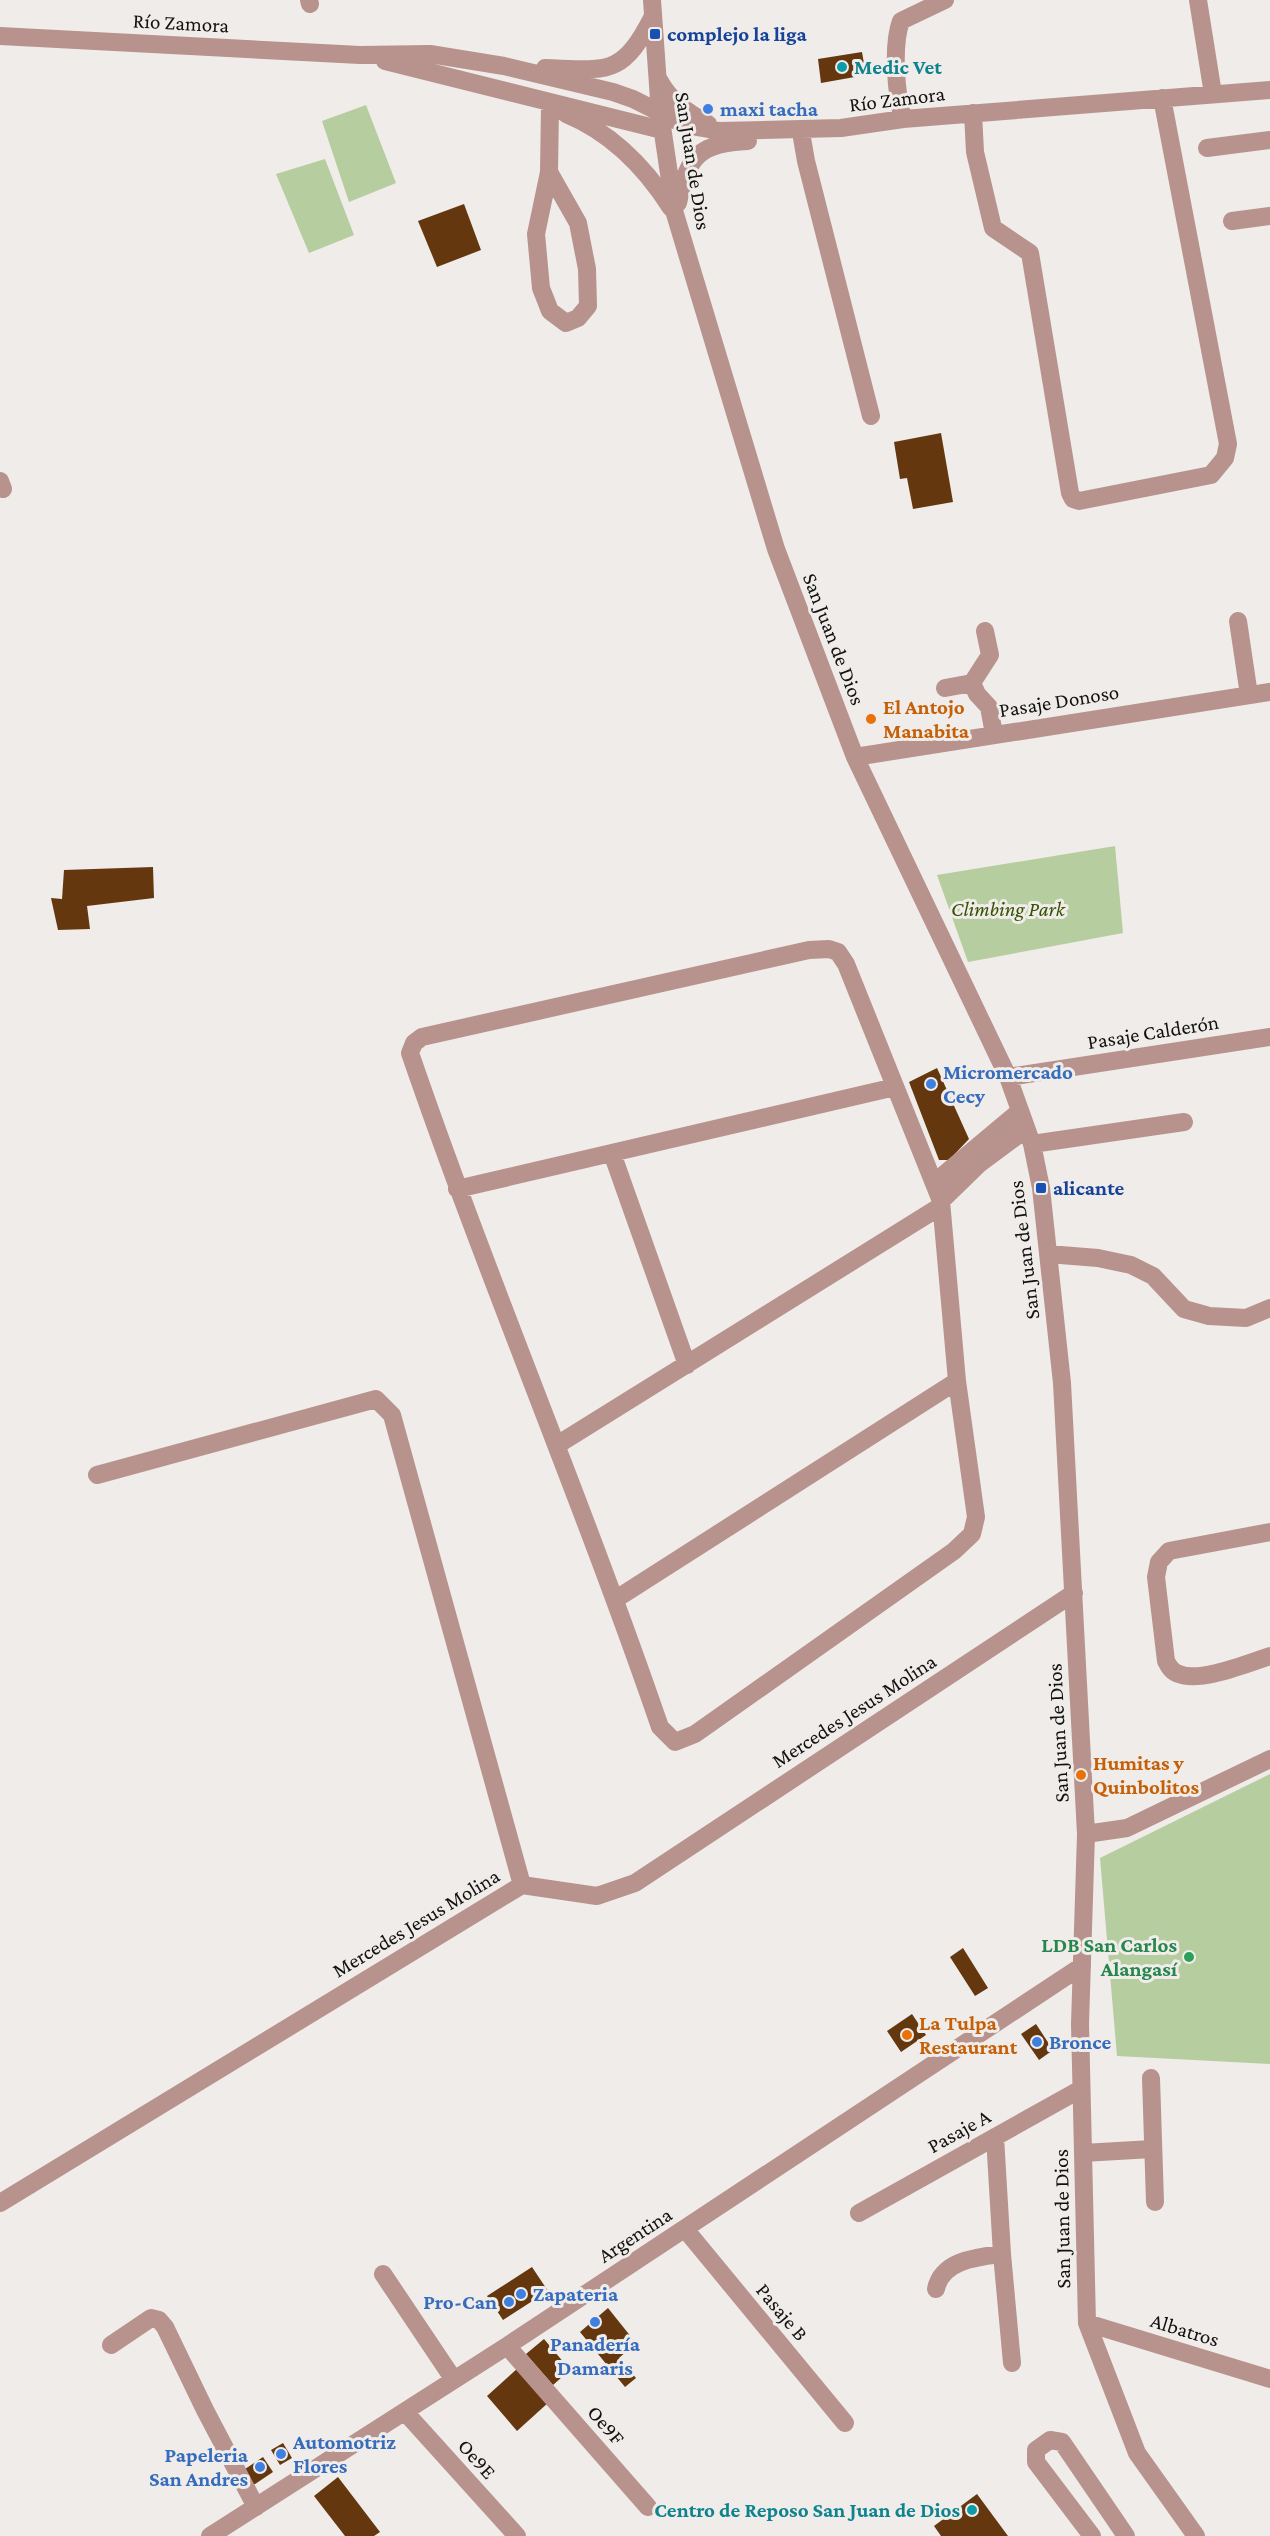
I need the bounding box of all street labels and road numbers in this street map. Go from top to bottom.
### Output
street label: Río Zamora [132,8,230,38]
street label: Río Zamora [848,81,946,117]
street label: San Juan de Dios [670,90,716,232]
street label: San Juan de Dios [798,570,870,708]
street label: Pasaje Donoso [997,680,1121,722]
street label: Pasaje Calderón [1086,1010,1220,1054]
street label: San Juan de Dios [1004,1179,1044,1321]
street label: Mercedes Jesus Molina [767,1649,941,1773]
street label: San Juan de Dios [1042,1663,1074,1803]
street label: Mercedes Jesus Molina [328,1863,504,1982]
street label: Pasaje A [923,2104,995,2158]
street label: San Juan de Dios [1049,2149,1075,2289]
street label: Argentina [594,2202,677,2268]
street label: Pasaje B [751,2278,813,2346]
street label: Albatros [1148,2308,1222,2352]
street label: Oe9F [582,2400,630,2450]
street label: Oe9E [453,2434,501,2484]

